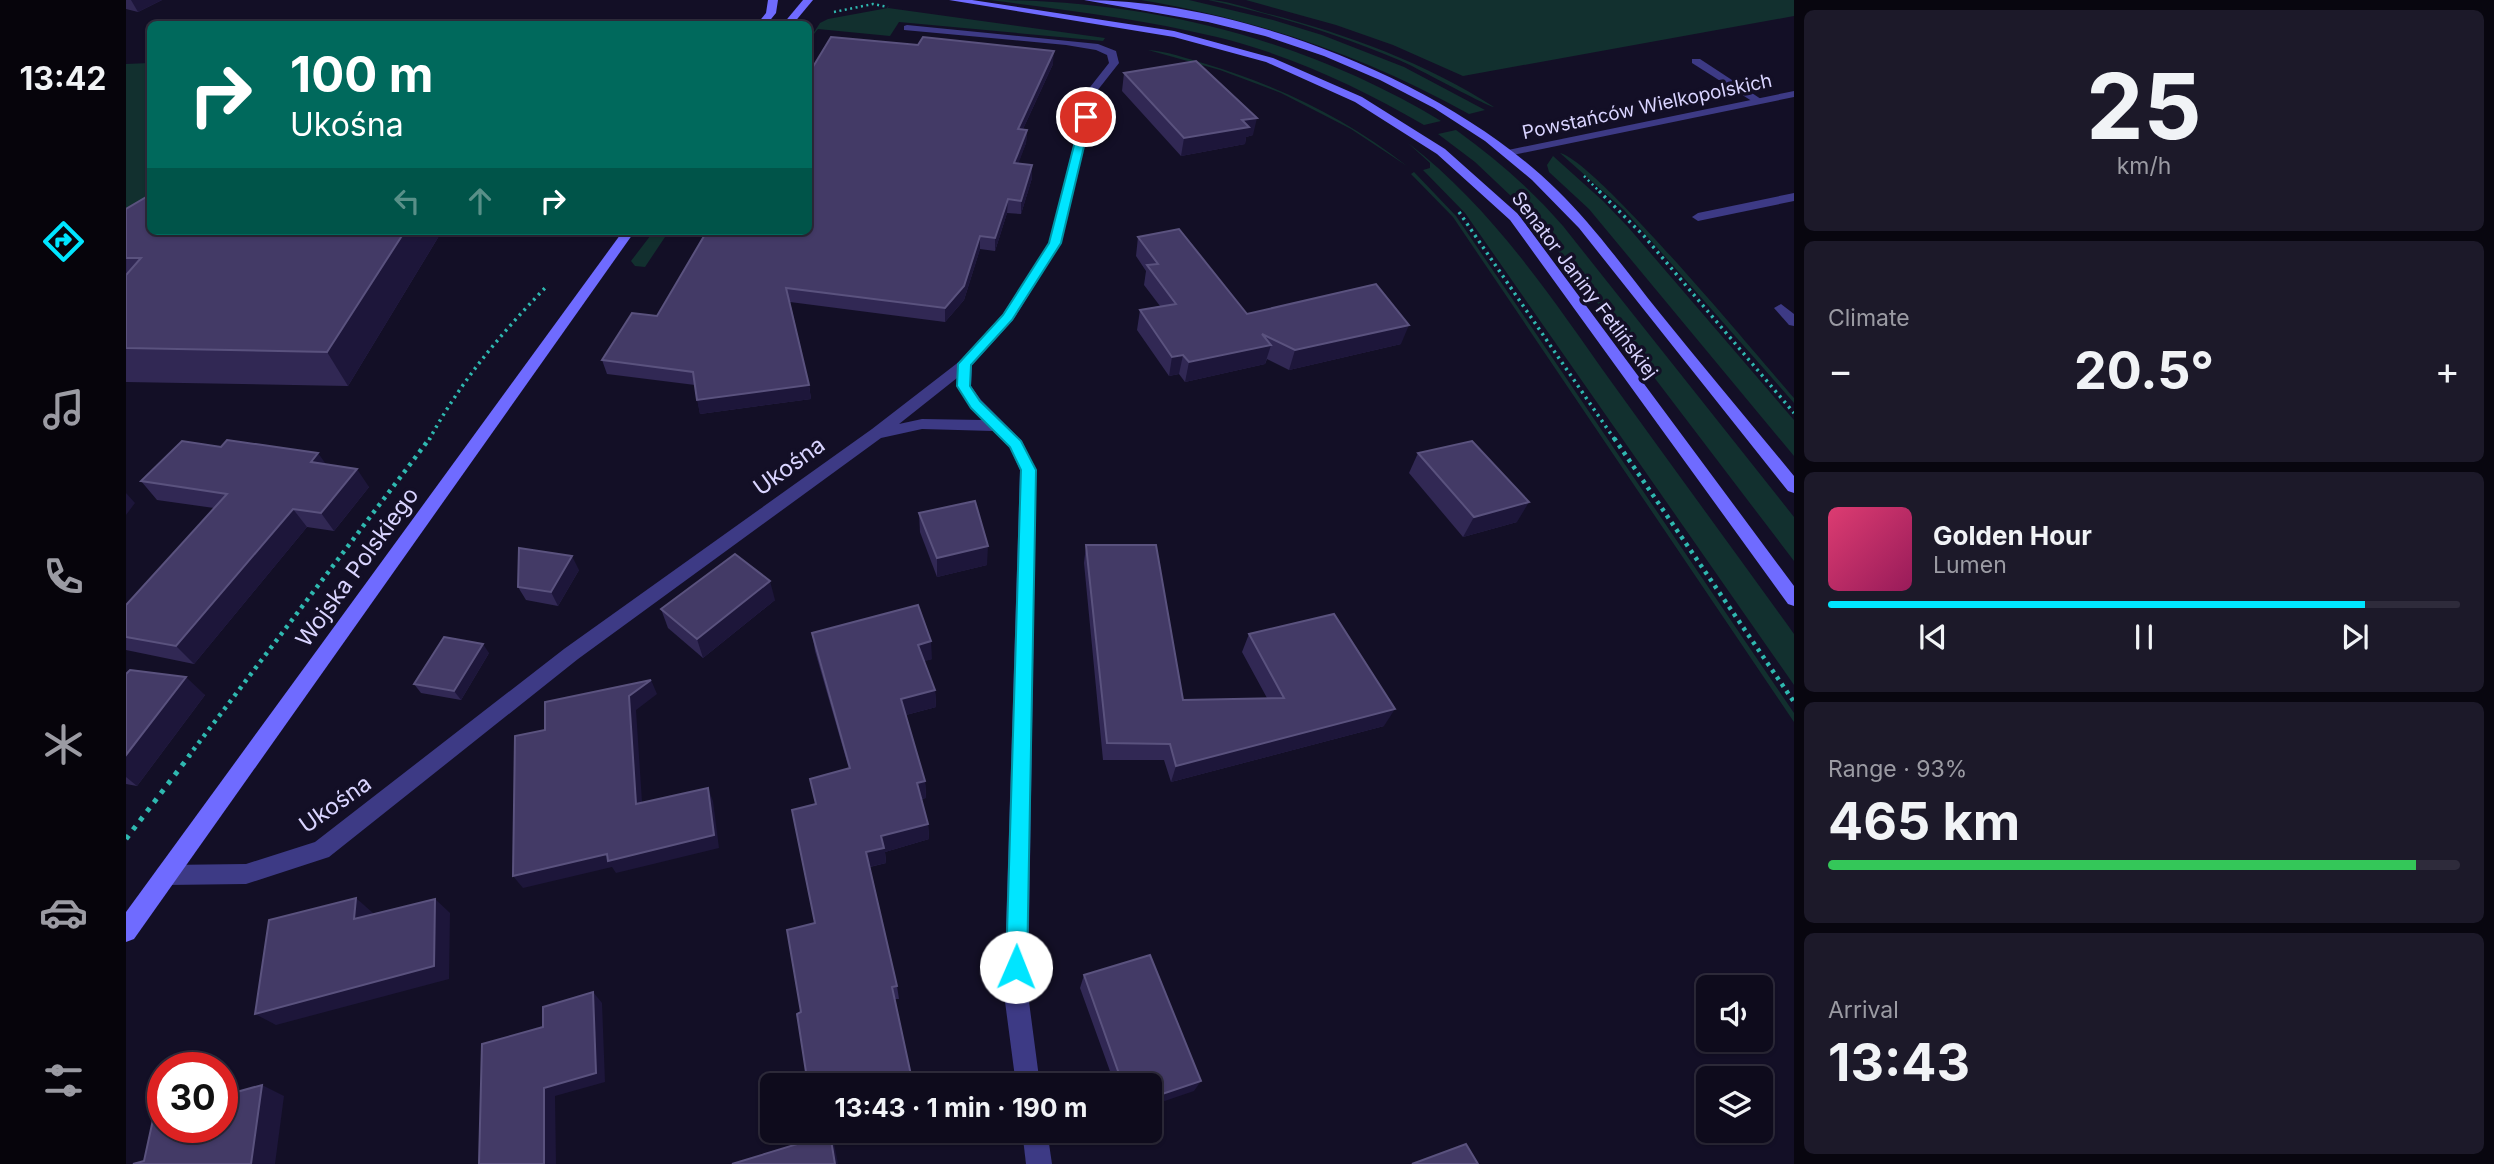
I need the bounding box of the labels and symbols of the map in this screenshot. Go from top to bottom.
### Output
street label: Powstańców Wielkopolskich [1520,69,1774,144]
pin [1056,87,1116,147]
street label: Senator Janiny Fetlińskiej [1507,187,1662,383]
street label: Ukośna [748,431,830,501]
street label: Wojska Polskiego [290,482,424,652]
street label: Ukośna [294,769,376,839]
position arrow [979,930,1053,1004]
speed limit sign: 30 [147,1052,238,1143]

